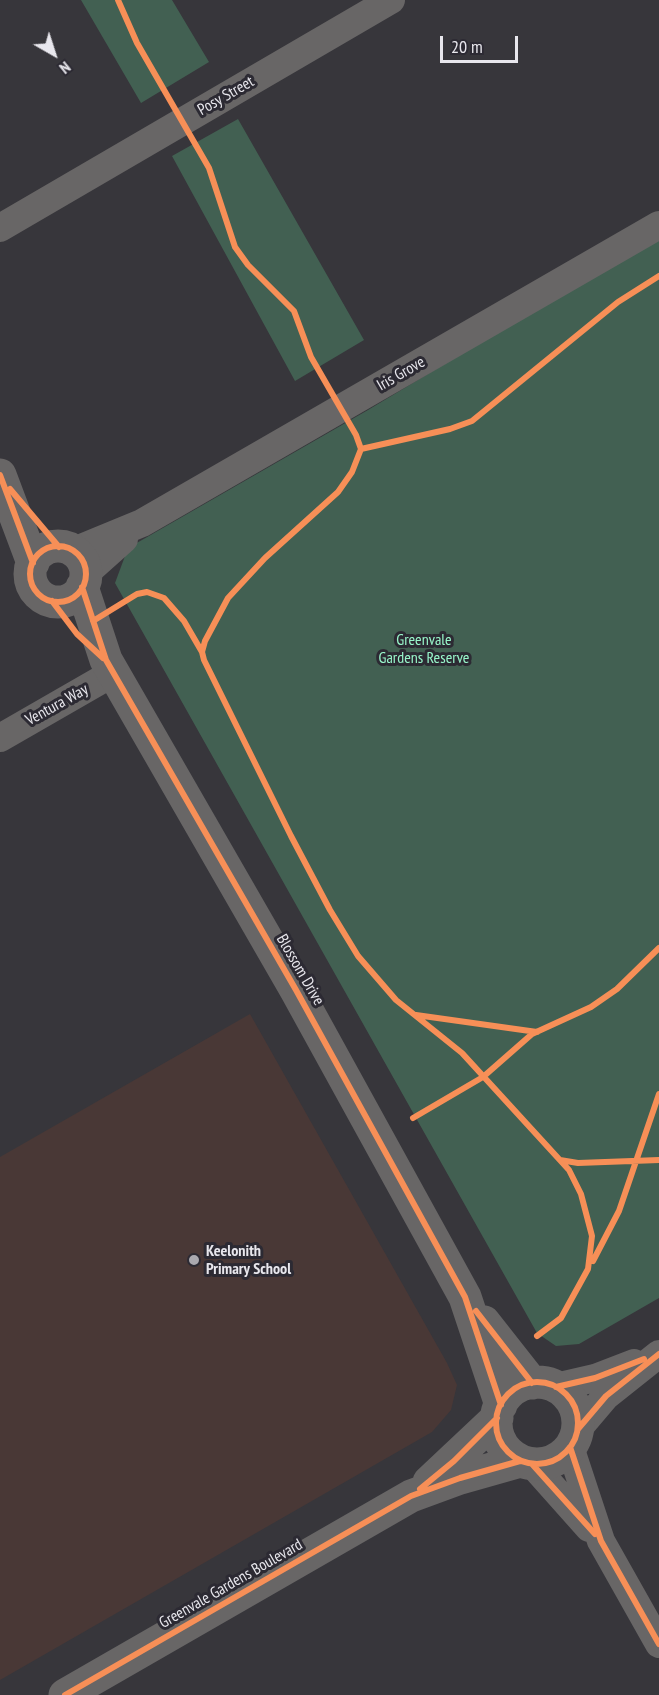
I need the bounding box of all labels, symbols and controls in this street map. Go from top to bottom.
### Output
north arrow [24,24,84,84]
scale bar [443,24,521,62]
text: 20 m [451,35,483,58]
text: N [56,57,75,78]
street label: Posy Street [195,72,257,120]
street label: Iris Grove [374,353,428,395]
park label: Greenvale Gardens Reserve [379,630,469,668]
street label: Ventura Way [22,680,92,730]
street label: Blossom Drive [272,931,328,1009]
place label: Keelonith Primary School [206,1241,291,1279]
marker: Keelonith Primary School [187,1253,201,1267]
street label: Greenvale Gardens Boulevard [156,1535,306,1633]

